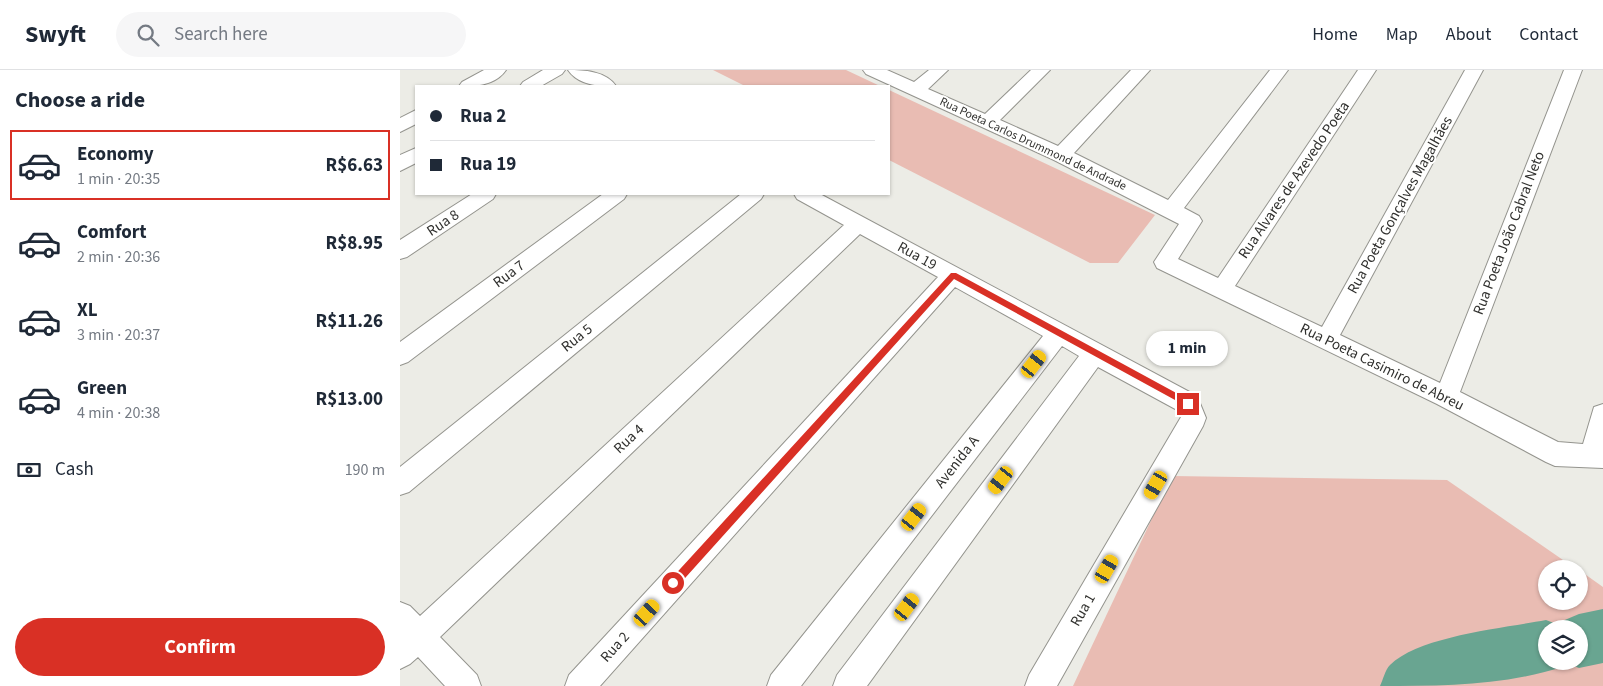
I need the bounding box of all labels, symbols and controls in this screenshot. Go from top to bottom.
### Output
search box [116,12,466,57]
text: Swyft [25,17,86,52]
icon: search [134,21,162,49]
text: Search here [174,21,268,48]
text: Home [1312,22,1358,47]
text: Map [1386,22,1418,47]
text: About [1446,22,1491,47]
text: Contact [1519,22,1578,47]
text: Choose a ride [15,84,145,116]
street label: Rua Poeta Carlos Drummond de Andrade [937,93,1129,195]
street label: Rua Alvares de Azevedo Poeta [1233,97,1355,263]
text: Rua 2 [460,103,506,130]
street label: Rua Poeta Gonçalves Magalhães [1342,112,1458,298]
text: Economy [77,141,154,168]
icon: car [17,143,62,188]
street label: Rua Poeta João Cabral Neto [1468,148,1550,318]
text: Rua 19 [460,151,516,178]
text: R$6.63 [326,152,383,179]
text: 1 min · 20:35 [77,168,160,190]
street label: Rua 8 [423,205,463,241]
text: Comfort [77,219,147,246]
icon: car [17,221,62,266]
text: R$8.95 [326,230,383,257]
street label: Rua 19 [893,237,941,275]
text: 2 min · 20:36 [77,246,160,268]
street label: Rua 7 [489,255,529,293]
text: XL [77,297,98,324]
icon: car [17,299,62,344]
text: R$11.26 [315,308,383,335]
street label: Rua Poeta Casimiro de Abreu [1296,318,1468,416]
street label: Rua 5 [557,319,597,357]
text: 3 min · 20:37 [77,324,160,346]
callout: 1 min [1147,332,1229,366]
text: 1 min [1168,337,1206,359]
car [1018,348,1049,380]
text: Green [77,375,127,402]
icon: car [17,377,62,422]
text: R$13.00 [315,386,383,413]
route end [1177,393,1199,415]
text: 4 min · 20:38 [77,402,160,424]
street label: Rua 4 [609,419,649,459]
street label: Avenida A [930,431,985,493]
icon: cash [15,456,43,484]
text: Cash [55,456,94,483]
text: 190 m [345,459,385,481]
car [985,464,1016,496]
car [1142,468,1169,502]
car [898,501,929,533]
car [1093,552,1120,586]
map controls [1538,560,1588,670]
button: locate [1538,560,1588,610]
route start [662,572,684,594]
street label: Rua 1 [1065,590,1101,630]
car [891,591,922,623]
car [631,597,662,629]
button: Confirm [15,618,385,676]
button: layers [1538,620,1588,670]
street label: Rua 2 [596,627,634,667]

